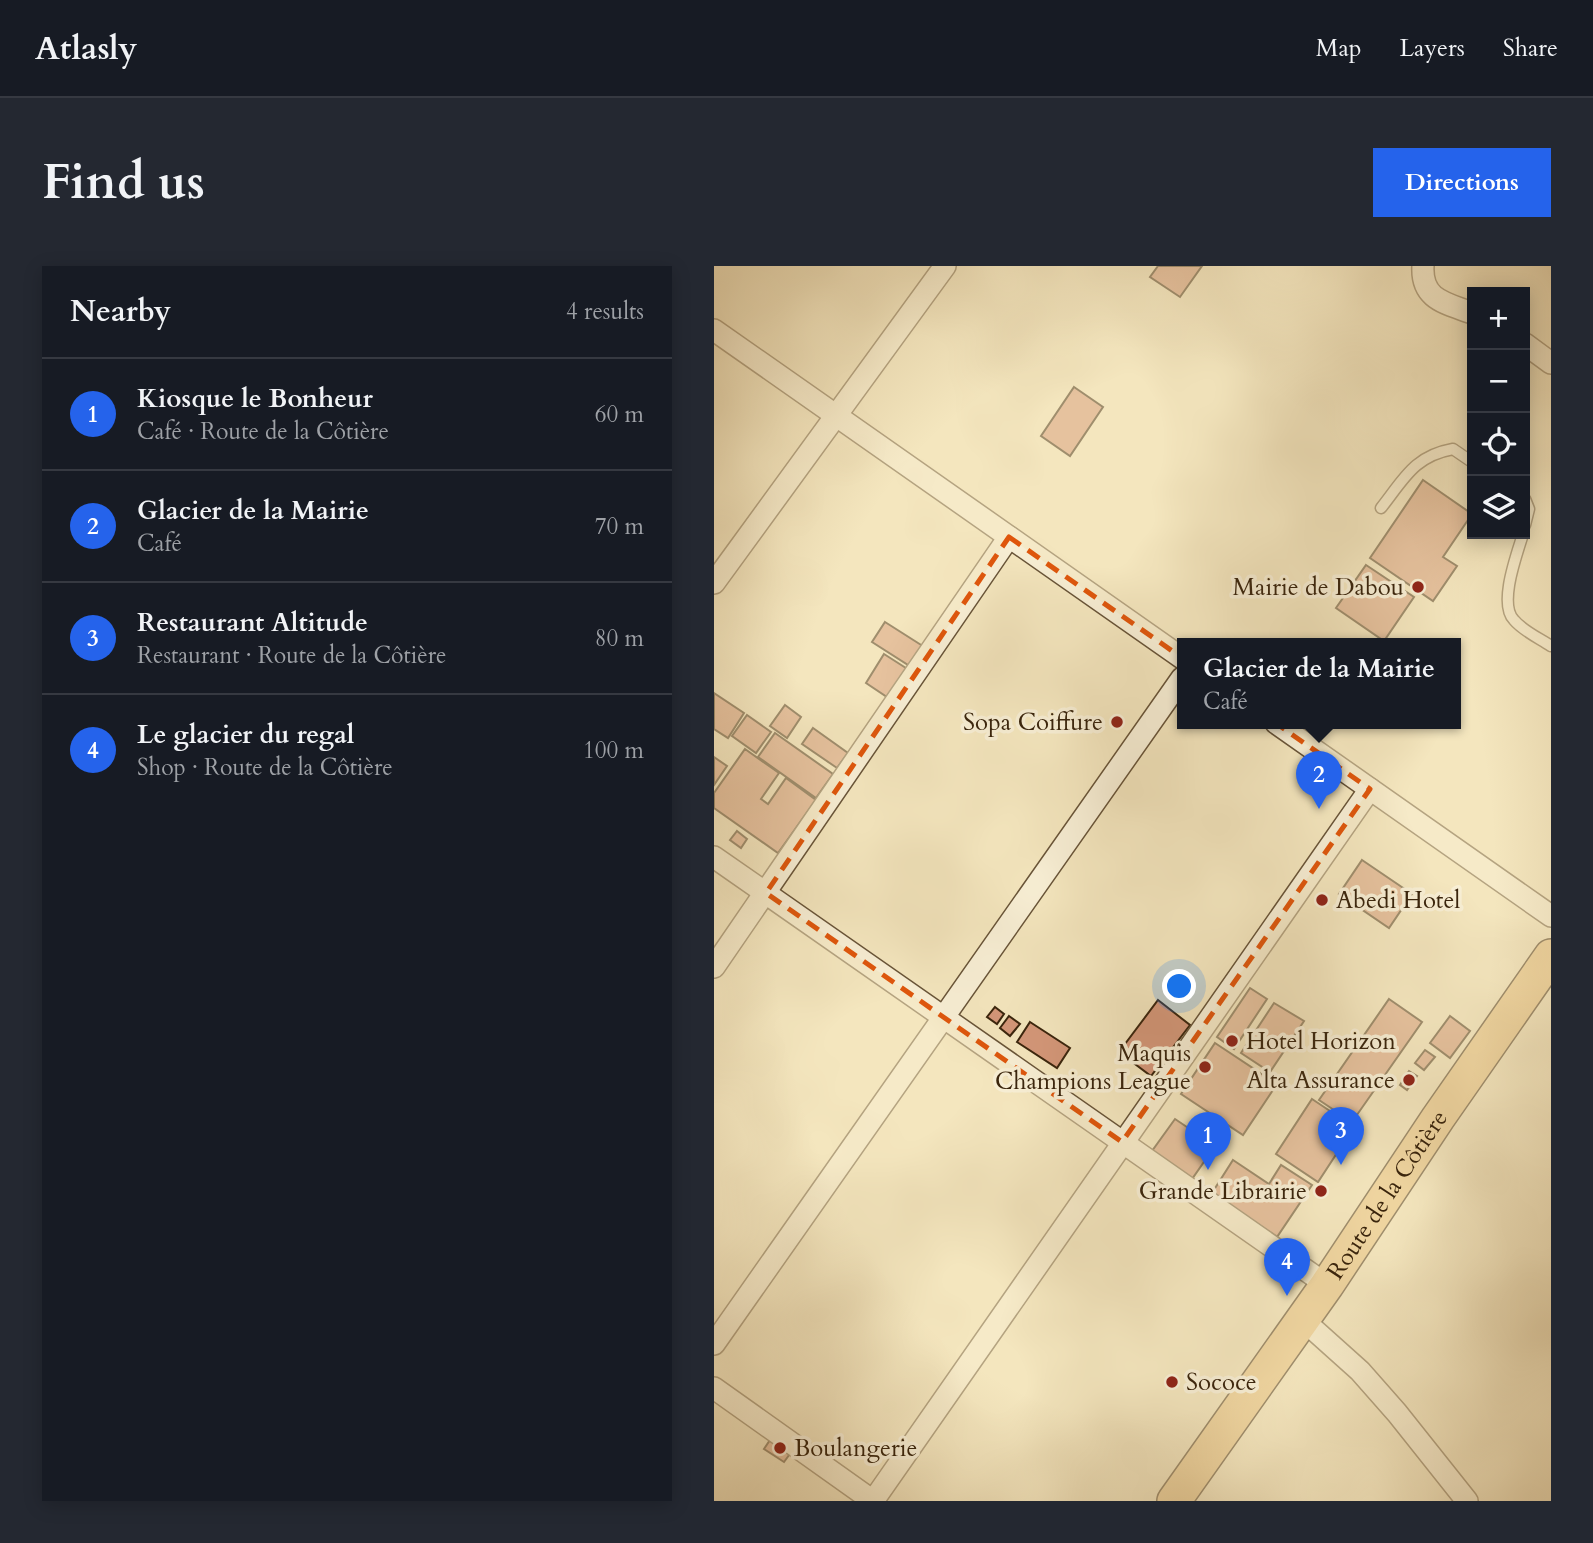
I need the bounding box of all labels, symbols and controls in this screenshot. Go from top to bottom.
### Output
text: Atlasly [35,26,137,71]
text: Map [1316,32,1362,65]
text: Layers [1400,32,1465,65]
text: Share [1503,32,1558,65]
button: Directions [1373,148,1551,217]
text: Find us [42,149,205,216]
map controls [1467,287,1530,539]
button: + [1467,287,1530,350]
text: Nearby [70,291,171,332]
text: 4 results [566,296,644,327]
button: − [1467,350,1530,413]
text: Kiosque le Bonheur [137,381,373,416]
text: 1 [87,399,99,430]
text: 60 m [595,399,644,430]
button: locate [1467,413,1530,476]
text: Café · Route de la Côtière [137,416,389,447]
button: layers [1467,476,1530,539]
text: Glacier de la Mairie [137,493,369,528]
text: 2 [87,511,99,542]
text: 70 m [595,511,644,542]
text: Café [137,528,182,559]
place label: Mairie de Dabou [1232,571,1404,604]
marker: Mairie de Dabou [1410,579,1426,595]
text: Restaurant Altitude [137,605,368,640]
text: 3 [87,623,99,654]
text: 80 m [595,623,644,654]
popup [1177,638,1461,729]
text: Restaurant · Route de la Côtière [137,640,447,671]
text: Glacier de la Mairie [1203,651,1435,686]
text: Café [1203,686,1248,717]
place label: Sopa Coiffure [963,706,1103,739]
marker: Sopa Coiffure [1109,714,1125,730]
text: Le glacier du regal [137,717,354,752]
text: 4 [87,735,99,766]
text: 100 m [583,735,644,766]
pin: 2 [1296,751,1342,809]
text: Shop · Route de la Côtière [137,752,393,783]
place label: Abedi Hotel [1336,884,1460,917]
marker: Abedi Hotel [1314,892,1330,908]
your location [1162,969,1196,1003]
place label: Hotel Horizon [1246,1025,1396,1058]
marker: Hotel Horizon [1224,1033,1240,1049]
place label: Maquis Champions League [995,1037,1191,1098]
marker: Maquis Champions League [1197,1059,1213,1075]
place label: Alta Assurance [1247,1064,1395,1097]
marker: Alta Assurance [1401,1072,1417,1088]
street label: Route de la Côtière [1319,1103,1455,1286]
pin: 3 [1318,1107,1364,1165]
pin: 1 [1185,1112,1231,1170]
place label: Grande Librairie [1139,1175,1307,1208]
marker: Grande Librairie [1313,1183,1329,1199]
pin: 4 [1264,1238,1310,1296]
place label: Sococe [1186,1366,1257,1399]
marker: Sococe [1164,1374,1180,1390]
place label: Boulangerie [794,1432,917,1465]
marker: Boulangerie [772,1440,788,1456]

